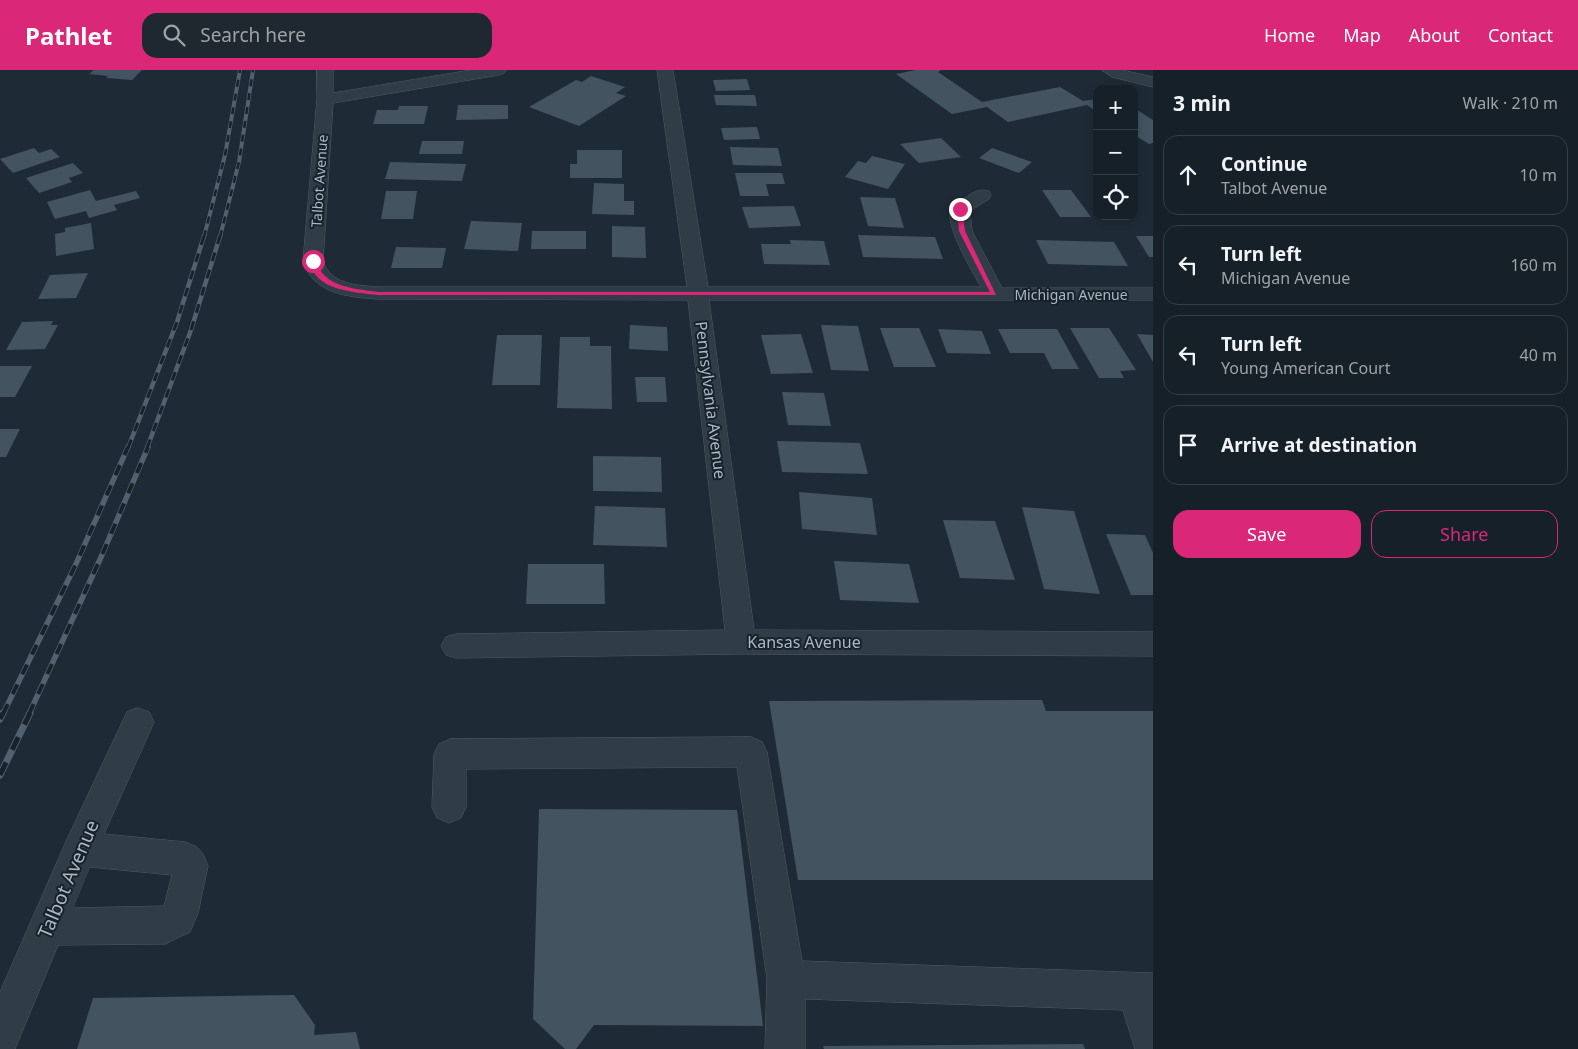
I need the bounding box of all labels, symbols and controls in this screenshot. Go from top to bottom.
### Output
search box [142,13,492,58]
text: Pathlet [25,19,112,52]
icon: search [160,21,188,49]
text: Search here [200,22,306,48]
text: Home [1264,23,1315,47]
text: Map [1343,23,1381,47]
text: About [1409,23,1460,47]
text: Contact [1488,23,1553,47]
map controls [1093,85,1138,220]
button: + [1093,85,1138,130]
text: 3 min [1173,89,1231,117]
text: Walk · 210 m [1463,92,1558,114]
button: − [1093,130,1138,175]
street label: Talbot Avenue [306,134,332,228]
text: Continue [1221,151,1307,177]
icon: ahead [1174,161,1202,189]
text: 10 m [1520,164,1557,186]
button: locate [1093,175,1138,220]
text: Talbot Avenue [1221,177,1327,199]
route end [949,198,972,221]
text: Turn left [1221,241,1302,267]
route start [302,250,325,273]
icon: left [1174,251,1202,279]
text: 160 m [1510,254,1557,276]
text: Michigan Avenue [1221,267,1350,289]
street label: Michigan Avenue [1014,285,1128,304]
street label: Pennsylvania Avenue [690,320,732,480]
text: Turn left [1221,331,1302,357]
icon: left [1174,341,1202,369]
text: 40 m [1520,344,1557,366]
text: Young American Court [1221,357,1390,379]
icon: arrive [1174,431,1202,459]
text: Arrive at destination [1221,432,1417,458]
button: Save [1173,510,1361,558]
button: Share [1371,510,1558,558]
street label: Kansas Avenue [747,631,861,653]
street label: Talbot Avenue [31,816,105,942]

